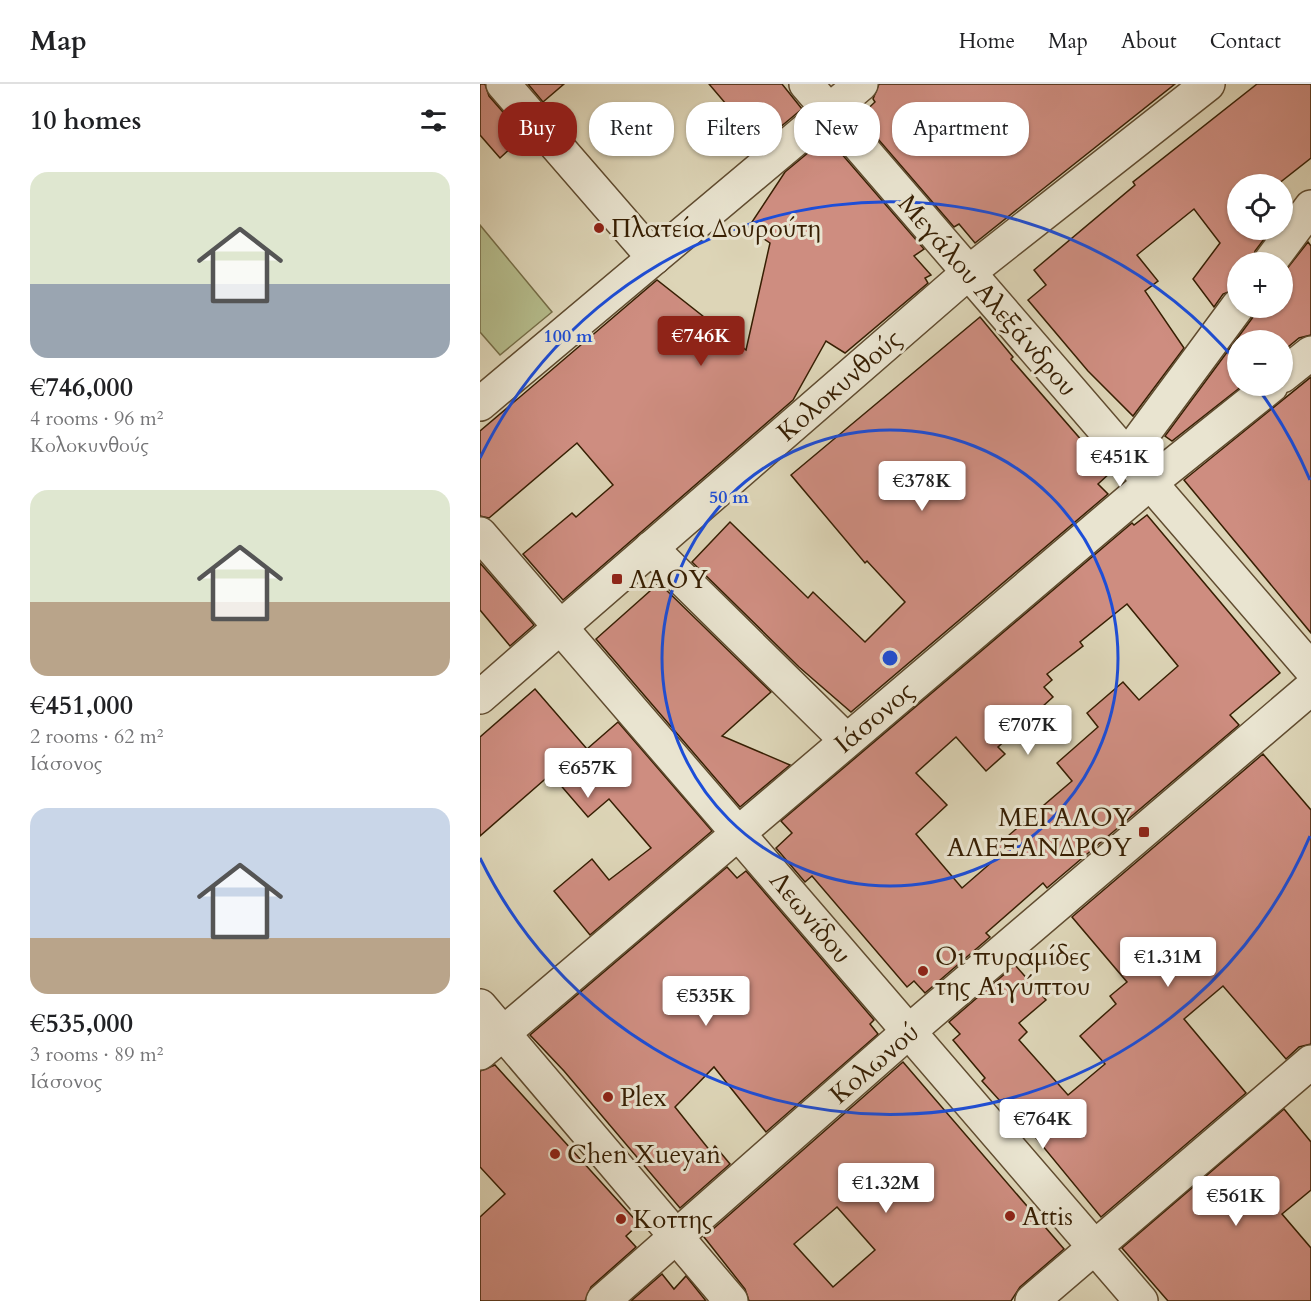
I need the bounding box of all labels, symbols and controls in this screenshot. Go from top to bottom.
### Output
text: Map [30,22,87,60]
text: Home [959,27,1015,56]
text: Map [1048,27,1088,56]
text: About [1121,27,1177,56]
text: Contact [1210,27,1281,56]
chip: Buy [498,102,577,156]
chip: Rent [589,102,674,156]
chip: Filters [686,102,782,156]
chip: New [794,102,880,156]
chip: Apartment [892,102,1029,156]
text: 10 homes [30,103,141,138]
icon: filters [417,104,450,137]
map controls [1227,174,1293,396]
button: locate [1227,174,1293,240]
street label: Μεγάλου Αλεξάνδρου [890,187,1085,404]
icon: home [186,211,294,319]
place label: Πλατεία Δουρούτη [611,211,821,246]
marker: Πλατεία Δουρούτη [592,221,606,235]
button: + [1227,252,1293,318]
pin: €746K [659,316,743,367]
text: €746K [672,322,730,349]
street label: Κολοκυνθούς [770,322,909,449]
text: 100 m [543,324,593,349]
button: − [1227,330,1293,396]
text: €746,000 [30,370,133,405]
text: 4 rooms · 96 m² [30,405,163,432]
text: Κολοκυνθούς [30,432,149,459]
pin: €451K [1078,437,1162,488]
text: €451K [1091,443,1149,470]
pin: €378K [880,461,964,512]
text: €378K [893,467,951,494]
text: 50 m [709,485,749,510]
icon: home [186,529,294,637]
place label: ΛΑΟΥ [629,562,708,597]
marker: ΛΑΟΥ [610,572,624,586]
centre of rings [880,648,900,668]
street label: Ιάσονος [827,674,922,761]
text: €451,000 [30,688,133,723]
pin: €707K [986,705,1070,756]
text: €707K [999,711,1057,738]
text: 2 rooms · 62 m² [30,723,163,750]
pin: €657K [546,748,630,799]
text: Ιάσονος [30,750,102,777]
text: €657K [559,754,617,781]
place label: ΜΕΓΑΛΟΥ ΑΛΕΞΑΝΔΡΟΥ [947,800,1133,865]
marker: ΜΕΓΑΛΟΥ ΑΛΕΞΑΝΔΡΟΥ [1137,825,1151,839]
icon: home [186,847,294,955]
street label: Λεωνίδου [762,864,860,971]
pin: €1.31M [1119,937,1217,988]
place label: Οι πυραμίδες της Αιγύπτου [935,939,1090,1004]
text: €1.31M [1134,943,1202,970]
marker: Οι πυραμίδες της Αιγύπτου [916,964,930,978]
pin: €535K [664,976,748,1027]
text: €535K [677,982,735,1009]
text: €535,000 [30,1006,133,1041]
street label: Κολωνού [822,1015,926,1112]
text: 3 rooms · 89 m² [30,1041,163,1068]
text: Ιάσονος [30,1068,102,1095]
place label: Plex [620,1080,667,1115]
marker: Plex [601,1090,615,1104]
pin: €764K [1001,1099,1085,1150]
text: €764K [1014,1105,1072,1132]
place label: Chen Xueyan [567,1137,721,1172]
marker: Chen Xueyan [548,1147,562,1161]
pin: €1.32M [837,1163,935,1214]
text: €1.32M [852,1169,920,1196]
pin: €561K [1194,1176,1278,1227]
text: €561K [1207,1182,1265,1209]
place label: Attis [1022,1199,1073,1234]
place label: Κοττης [633,1202,713,1237]
marker: Attis [1003,1209,1017,1223]
marker: Κοττης [614,1212,628,1226]

